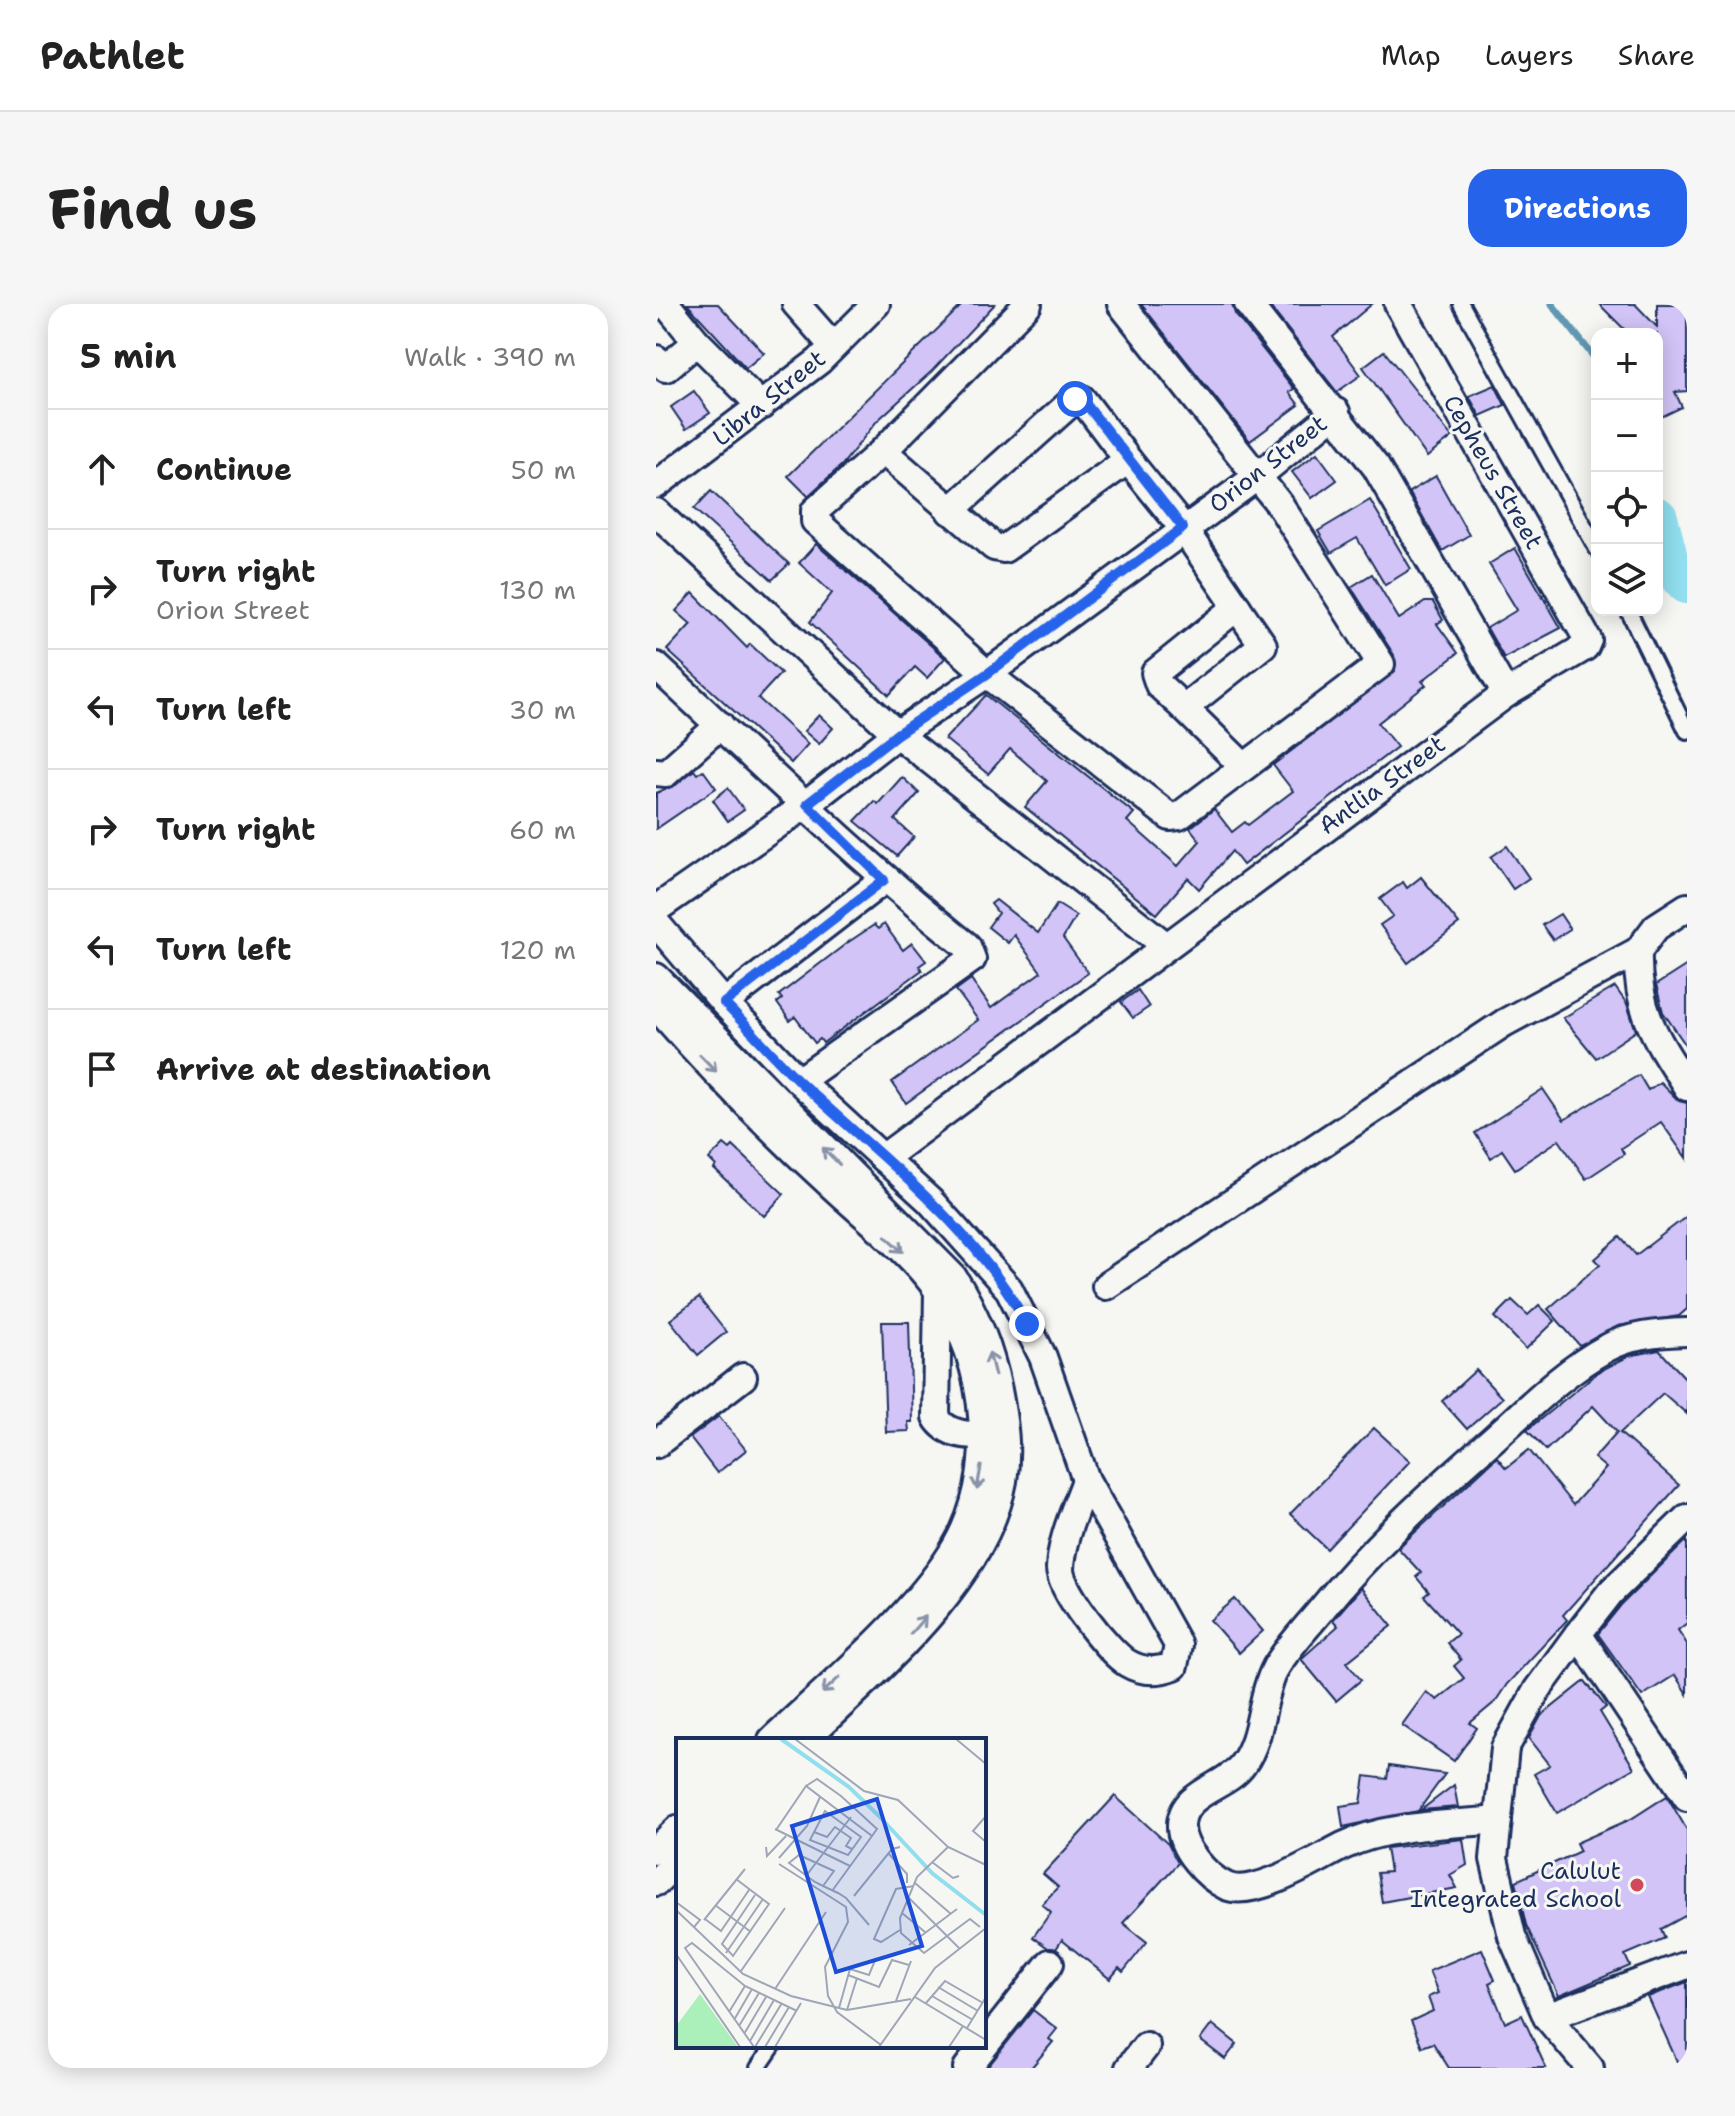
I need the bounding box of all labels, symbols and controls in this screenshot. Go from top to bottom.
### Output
text: Pathlet [40,30,185,81]
text: Map [1381,36,1441,74]
text: Layers [1485,36,1574,74]
text: Share [1618,36,1695,74]
button: Directions [1468,169,1687,247]
text: Find us [48,171,257,246]
map controls [1591,328,1663,616]
button: + [1591,328,1663,400]
text: 5 min [80,333,177,379]
text: Walk · 390 m [404,339,576,374]
street label: Libra Street [706,343,832,453]
route start [1057,381,1093,417]
street label: Cepheus Street [1436,389,1550,555]
button: − [1591,400,1663,472]
street label: Orion Street [1202,408,1334,520]
icon: ahead [80,447,124,491]
text: Continue [156,449,292,490]
text: 50 m [511,452,576,487]
button: locate [1591,472,1663,544]
button: layers [1591,544,1663,616]
text: Turn right [156,551,315,592]
icon: right [80,567,124,611]
text: 130 m [499,572,576,607]
text: Orion Street [156,592,310,627]
icon: left [80,687,124,731]
text: Turn left [156,689,291,730]
text: 30 m [509,692,576,727]
street label: Antlia Street [1312,728,1452,842]
icon: right [80,807,124,851]
text: Turn right [156,809,315,850]
text: 60 m [509,812,576,847]
icon: left [80,927,124,971]
text: Turn left [156,929,291,970]
text: 120 m [500,932,576,967]
icon: arrive [80,1047,124,1091]
text: Arrive at destination [156,1049,491,1090]
one-way arrow [699,1053,718,1073]
one-way arrow [822,1147,841,1166]
one-way arrow [885,1235,905,1254]
route end [1009,1306,1045,1342]
one-way arrow [984,1352,999,1378]
one-way arrow [971,1465,986,1490]
one-way arrow [909,1616,927,1636]
one-way arrow [821,1676,841,1695]
inset map [676,1738,986,2048]
place label: Calulut Integrated School [1410,1855,1622,1915]
marker: Calulut Integrated School [1628,1876,1646,1894]

